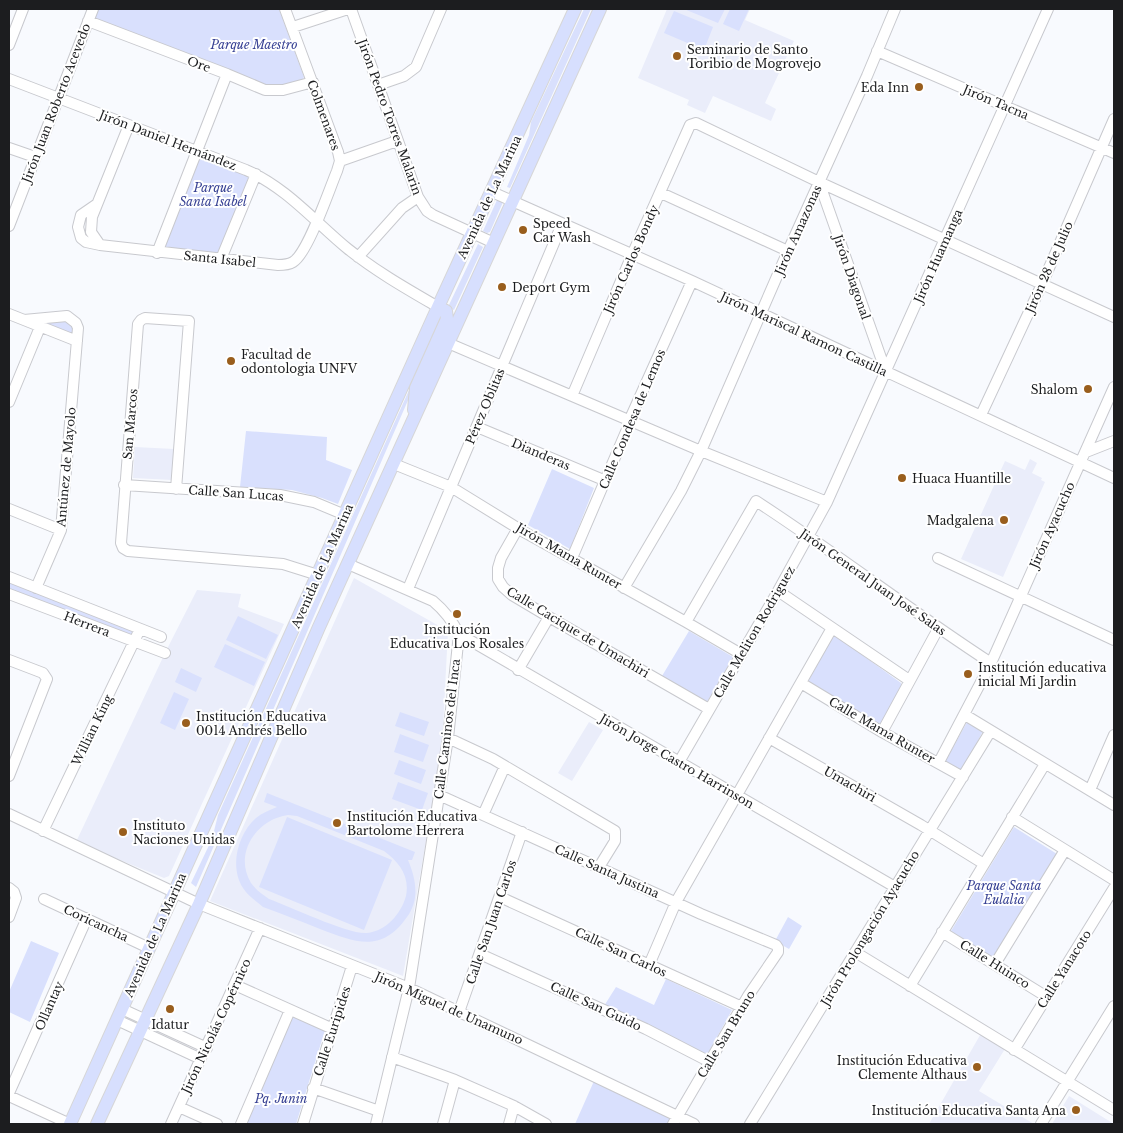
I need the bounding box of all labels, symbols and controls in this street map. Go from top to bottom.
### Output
street label: Jirón Juan Roberto Acevedo [18,21,93,187]
street label: Jirón Pedro Torres Malarin [354,35,425,197]
park label: Parque Maestro [209,37,298,52]
place label: Seminario de Santo Toribio de Mogrovejo [687,42,821,71]
marker: Seminario de Santo Toribio de Mogrovejo [671,50,683,62]
street label: Ore [185,53,213,75]
street label: Colmenares [304,78,344,152]
place label: Eda Inn [861,80,909,95]
marker: Eda Inn [913,81,925,93]
street label: Jirón Tacna [959,81,1031,123]
street label: Jirón Daniel Hernández [95,106,239,173]
street label: Avenida de La Marina [453,133,524,262]
park label: Parque Santa Isabel [179,180,247,209]
street label: Jirón Amazonas [771,183,825,279]
street label: Jirón Carlos Bondy [599,202,662,318]
street label: Jirón Huamanga [910,206,966,307]
place label: Speed Car Wash [533,216,591,245]
street label: Jirón 28 de Julio [1021,219,1076,317]
marker: Speed Car Wash [517,224,529,236]
street label: Jirón Diagonal [830,231,874,322]
street label: Santa Isabel [183,248,257,270]
place label: Deport Gym [512,280,590,295]
marker: Deport Gym [496,281,508,293]
street label: Jirón Mariscal Ramon Castilla [716,288,890,380]
place label: Facultad de odontologia UNFV [241,347,358,376]
street label: Calle Condesa de Lemos [596,347,668,491]
marker: Facultad de odontologia UNFV [225,355,237,367]
street label: Pérez Oblitas [462,366,508,446]
place label: Shalom [1031,382,1078,397]
marker: Shalom [1082,383,1094,395]
street label: San Marcos [119,388,141,460]
street label: Antúnez de Mayolo [53,406,79,529]
street label: Dianderas [509,435,573,473]
place label: Huaca Huantille [912,471,1011,486]
marker: Huaca Huantille [896,472,908,484]
street label: Jirón Ayacucho [1025,479,1078,572]
street label: Calle San Lucas [188,482,284,504]
street label: Avenida de La Marina [287,501,356,631]
place label: Madgalena [927,513,994,528]
marker: Madgalena [998,514,1010,526]
street label: Jirón Mama Runter [512,519,625,592]
street label: Jirón General Juan José Salas [795,524,949,638]
street label: Calle Meliton Rodriguez [710,563,798,701]
street label: Calle Cacique de Umachiri [504,583,652,681]
street label: Herrera [62,608,113,640]
marker: Institución Educativa Los Rosales [451,608,463,620]
place label: Institución Educativa Los Rosales [390,622,524,651]
street label: Calle Caminos del Inca [431,658,463,800]
place label: Institución educativa inicial Mi Jardin [978,660,1107,689]
marker: Institución educativa inicial Mi Jardin [962,668,974,680]
street label: Willian King [68,691,116,769]
street label: Calle Mama Runter [826,694,938,767]
place label: Institución Educativa 0014 Andrés Bello [196,709,327,738]
street label: Jirón Jorge Castro Harrinson [596,710,757,811]
marker: Institución Educativa 0014 Andrés Bello [180,717,192,729]
street label: Umachiri [821,763,879,805]
place label: Institución Educativa Bartolome Herrera [347,809,478,838]
marker: Institución Educativa Bartolome Herrera [331,817,343,829]
place label: Instituto Naciones Unidas [133,818,235,847]
marker: Instituto Naciones Unidas [117,826,129,838]
street label: Calle Santa Justina [552,841,662,901]
street label: Jirón Prolongación Ayacucho [817,847,923,1010]
street label: Calle San Juan Carlos [463,858,519,986]
street label: Avenida de La Marina [120,870,189,1000]
park label: Parque Santa Eulalia [966,878,1042,907]
street label: Coricancha [61,901,131,945]
street label: Calle San Carlos [573,924,669,980]
street label: Calle Yanacoto [1034,927,1094,1011]
street label: Calle Huinco [957,936,1033,992]
street label: Jirón Nicolás Copérnico [177,956,254,1098]
street label: Jirón Miguel de Unamuno [371,968,526,1048]
street label: Calle San Guido [548,978,644,1034]
street label: Ollantay [31,979,67,1033]
street label: Calle Euripides [310,984,354,1078]
street label: Calle San Bruno [694,987,758,1081]
marker: Idatur [164,1003,176,1015]
place label: Idatur [151,1017,189,1032]
place label: Institución Educativa Clemente Althaus [837,1053,967,1082]
marker: Institución Educativa Clemente Althaus [971,1061,983,1073]
park label: Pq. Junin [254,1091,308,1106]
place label: Institución Educativa Santa Ana [872,1103,1066,1118]
marker: Institución Educativa Santa Ana [1070,1104,1082,1116]

